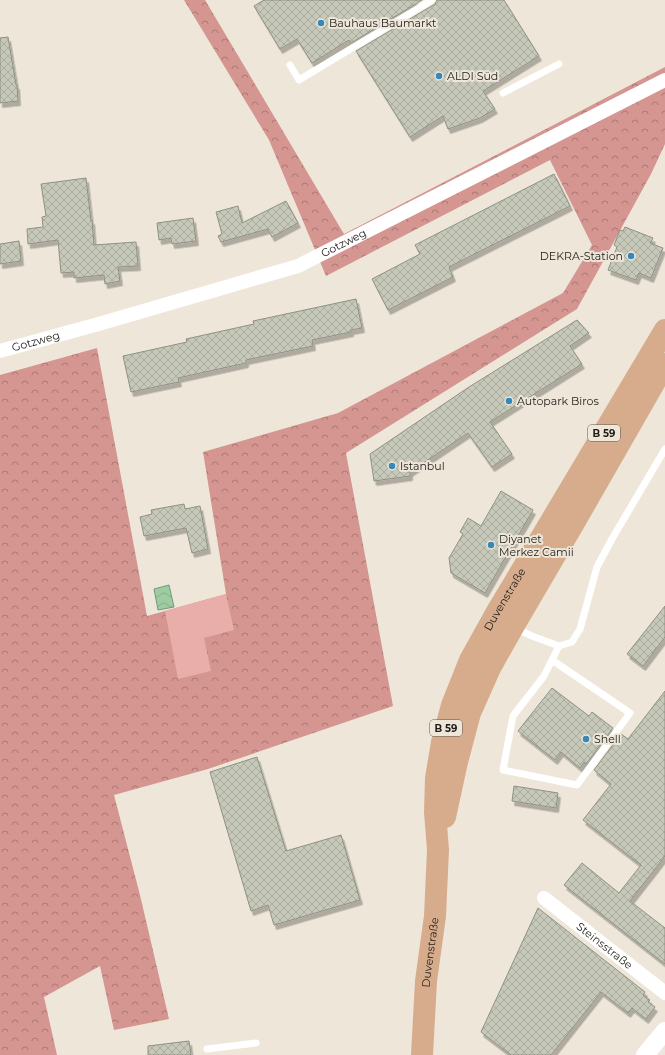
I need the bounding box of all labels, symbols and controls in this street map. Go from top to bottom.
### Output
place label: Bauhaus Baumarkt [329,16,437,30]
marker: Bauhaus Baumarkt [316,18,326,28]
place label: ALDI Süd [447,69,498,83]
marker: ALDI Süd [434,71,444,81]
street label: Gotzweg [319,226,369,260]
place label: DEKRA-Station [540,249,623,263]
marker: DEKRA-Station [626,251,636,261]
street label: Gotzweg [10,328,61,354]
place label: Autopark Biros [517,394,599,408]
marker: Autopark Biros [504,396,514,406]
road number: B 59 [588,425,620,441]
place label: Istanbul [400,459,445,473]
marker: Istanbul [387,461,397,471]
place label: Diyanet Merkez Camii [499,532,574,559]
marker: Diyanet Merkez Camii [486,540,496,550]
street label: Duvenstraße [481,565,529,633]
road number: B 59 [430,720,462,736]
place label: Shell [594,732,621,746]
marker: Shell [581,734,591,744]
street label: Duvenstraße [419,916,442,988]
street label: Steinsstraße [574,919,636,972]

